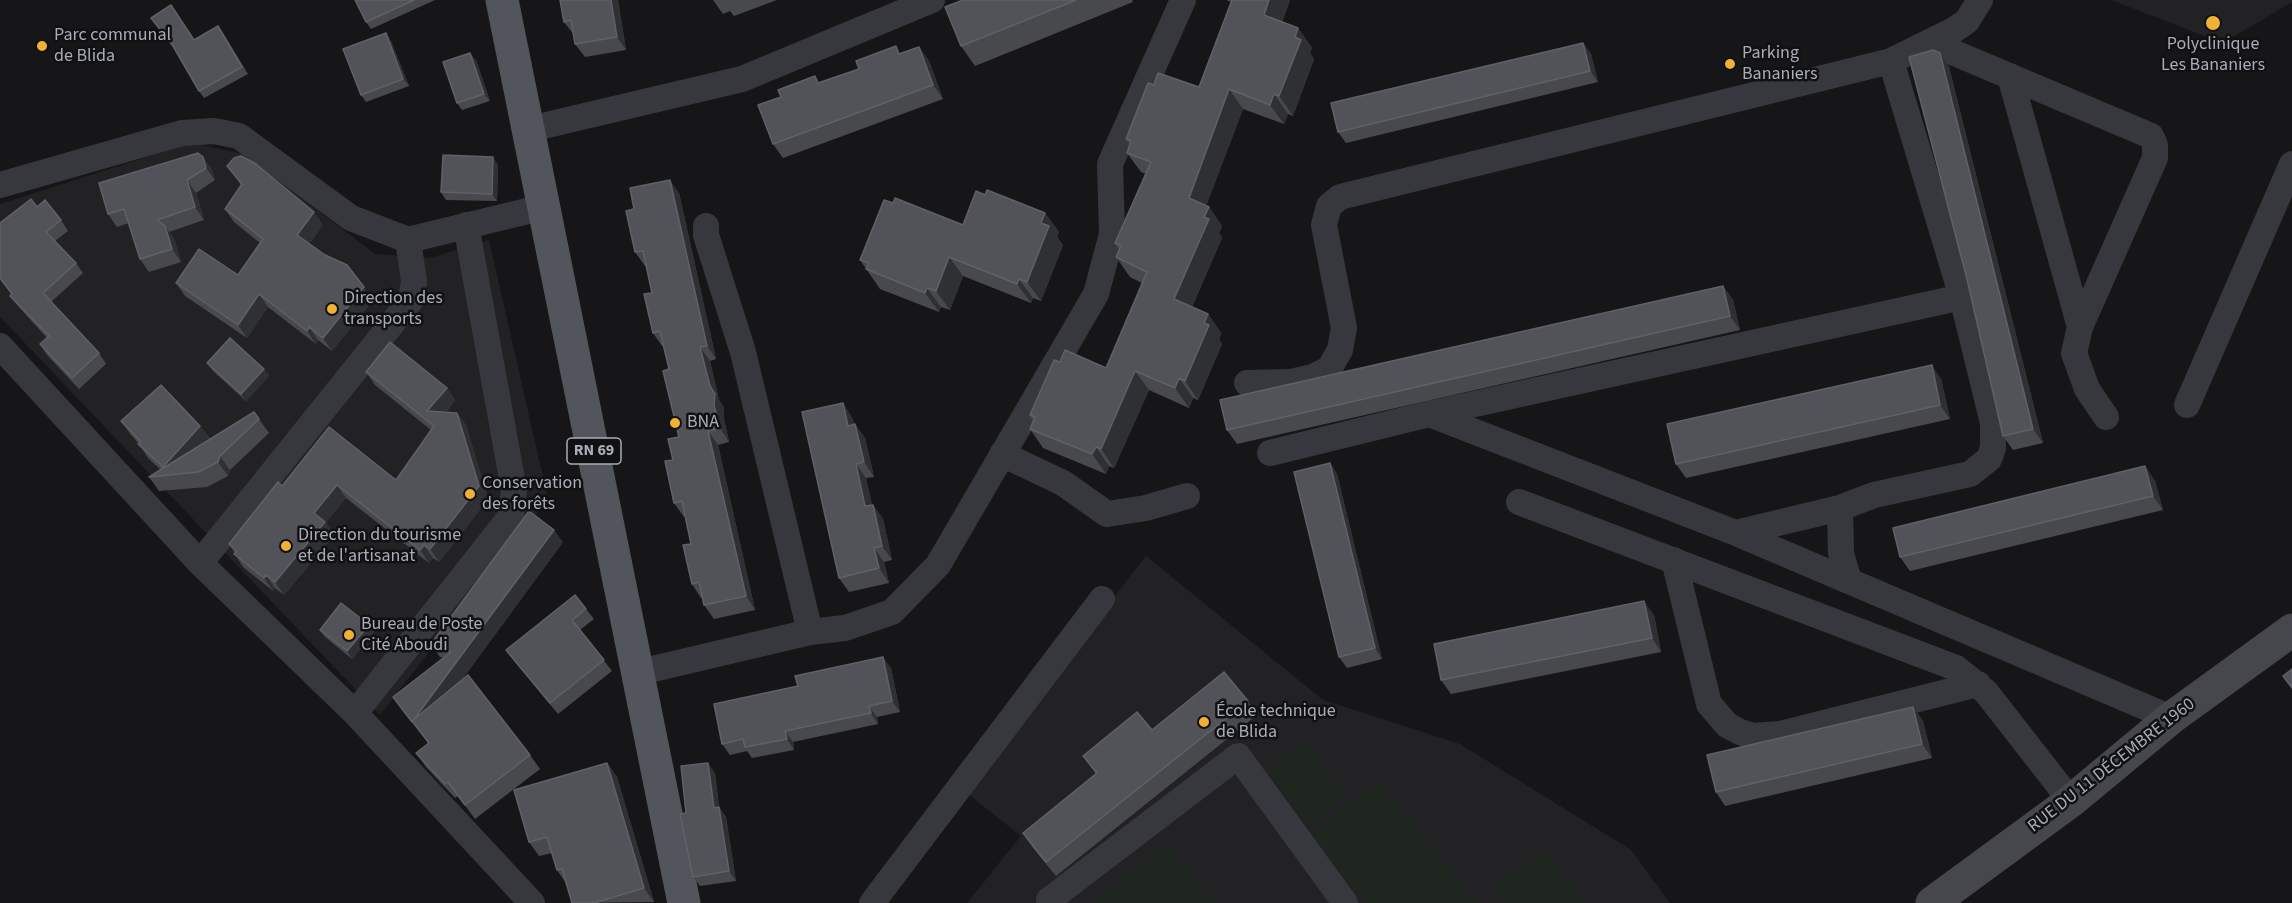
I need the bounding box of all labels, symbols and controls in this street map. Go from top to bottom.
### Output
marker: Polyclinique Les Bananiers [2204,14,2222,32]
place label: Parc communal de Blida [54,25,171,68]
place label: Polyclinique Les Bananiers [2161,34,2265,76]
marker: Parc communal de Blida [35,39,49,53]
place label: Parking Bananiers [1742,43,1817,86]
marker: Parking Bananiers [1723,57,1737,71]
place label: Direction des transports [344,288,443,330]
marker: Direction des transports [325,302,339,316]
place label: BNA [687,412,719,434]
marker: BNA [668,416,682,430]
road number: RN 69 [567,438,621,464]
place label: Conservation des forêts [482,473,582,516]
marker: Conservation des forêts [463,487,477,501]
place label: Direction du tourisme et de l'artisanat [298,525,461,568]
marker: Direction du tourisme et de l'artisanat [279,539,293,553]
place label: Bureau de Poste Cité Aboudi [361,614,483,656]
marker: Bureau de Poste Cité Aboudi [342,628,356,642]
street label: RUE DU 11 DÉCEMBRE 1960 [2024,694,2200,838]
place label: École technique de Blida [1216,701,1336,744]
marker: École technique de Blida [1197,715,1211,729]

